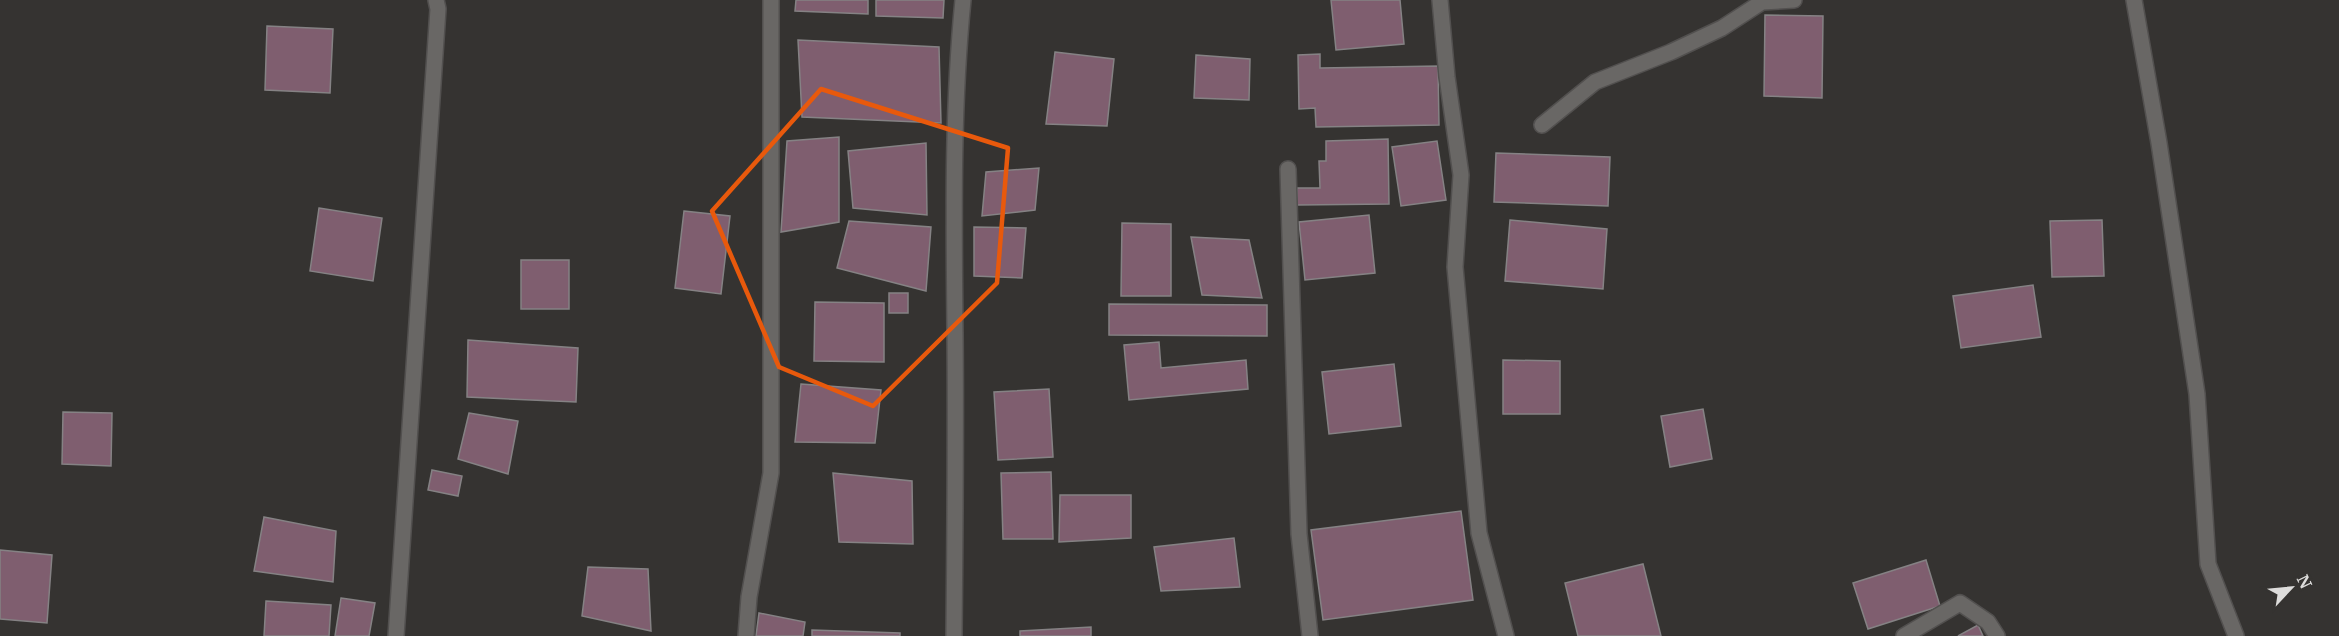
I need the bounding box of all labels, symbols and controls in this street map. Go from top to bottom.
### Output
north arrow [2261,558,2321,618]
text: N [2293,571,2316,592]

